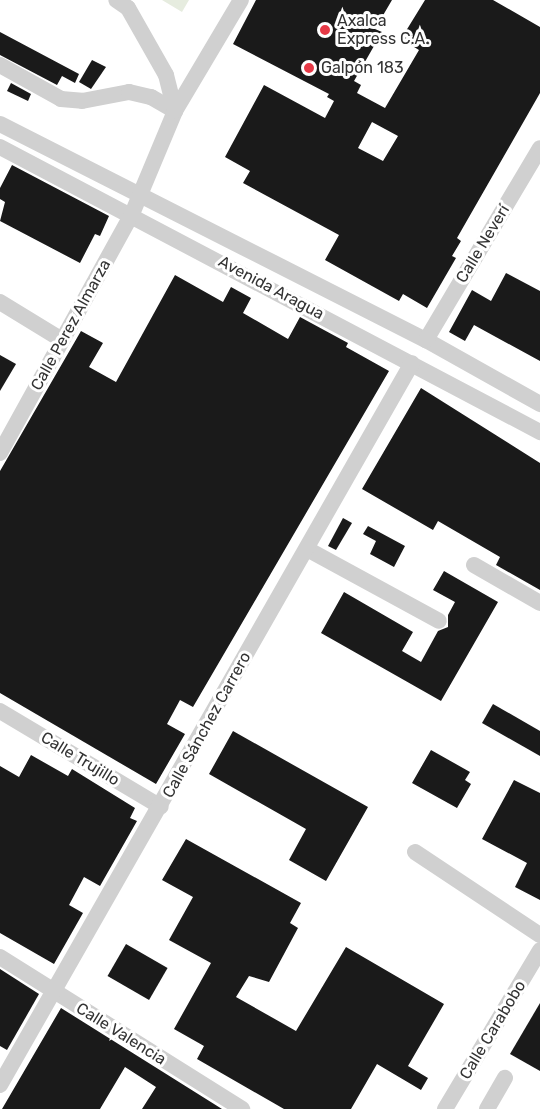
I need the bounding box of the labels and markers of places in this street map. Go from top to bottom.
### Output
place label: Axalca Express C.A. [337,11,429,49]
marker: Axalca Express C.A. [318,23,332,37]
place label: Galpón 183 [321,58,404,78]
marker: Galpón 183 [302,61,316,75]

